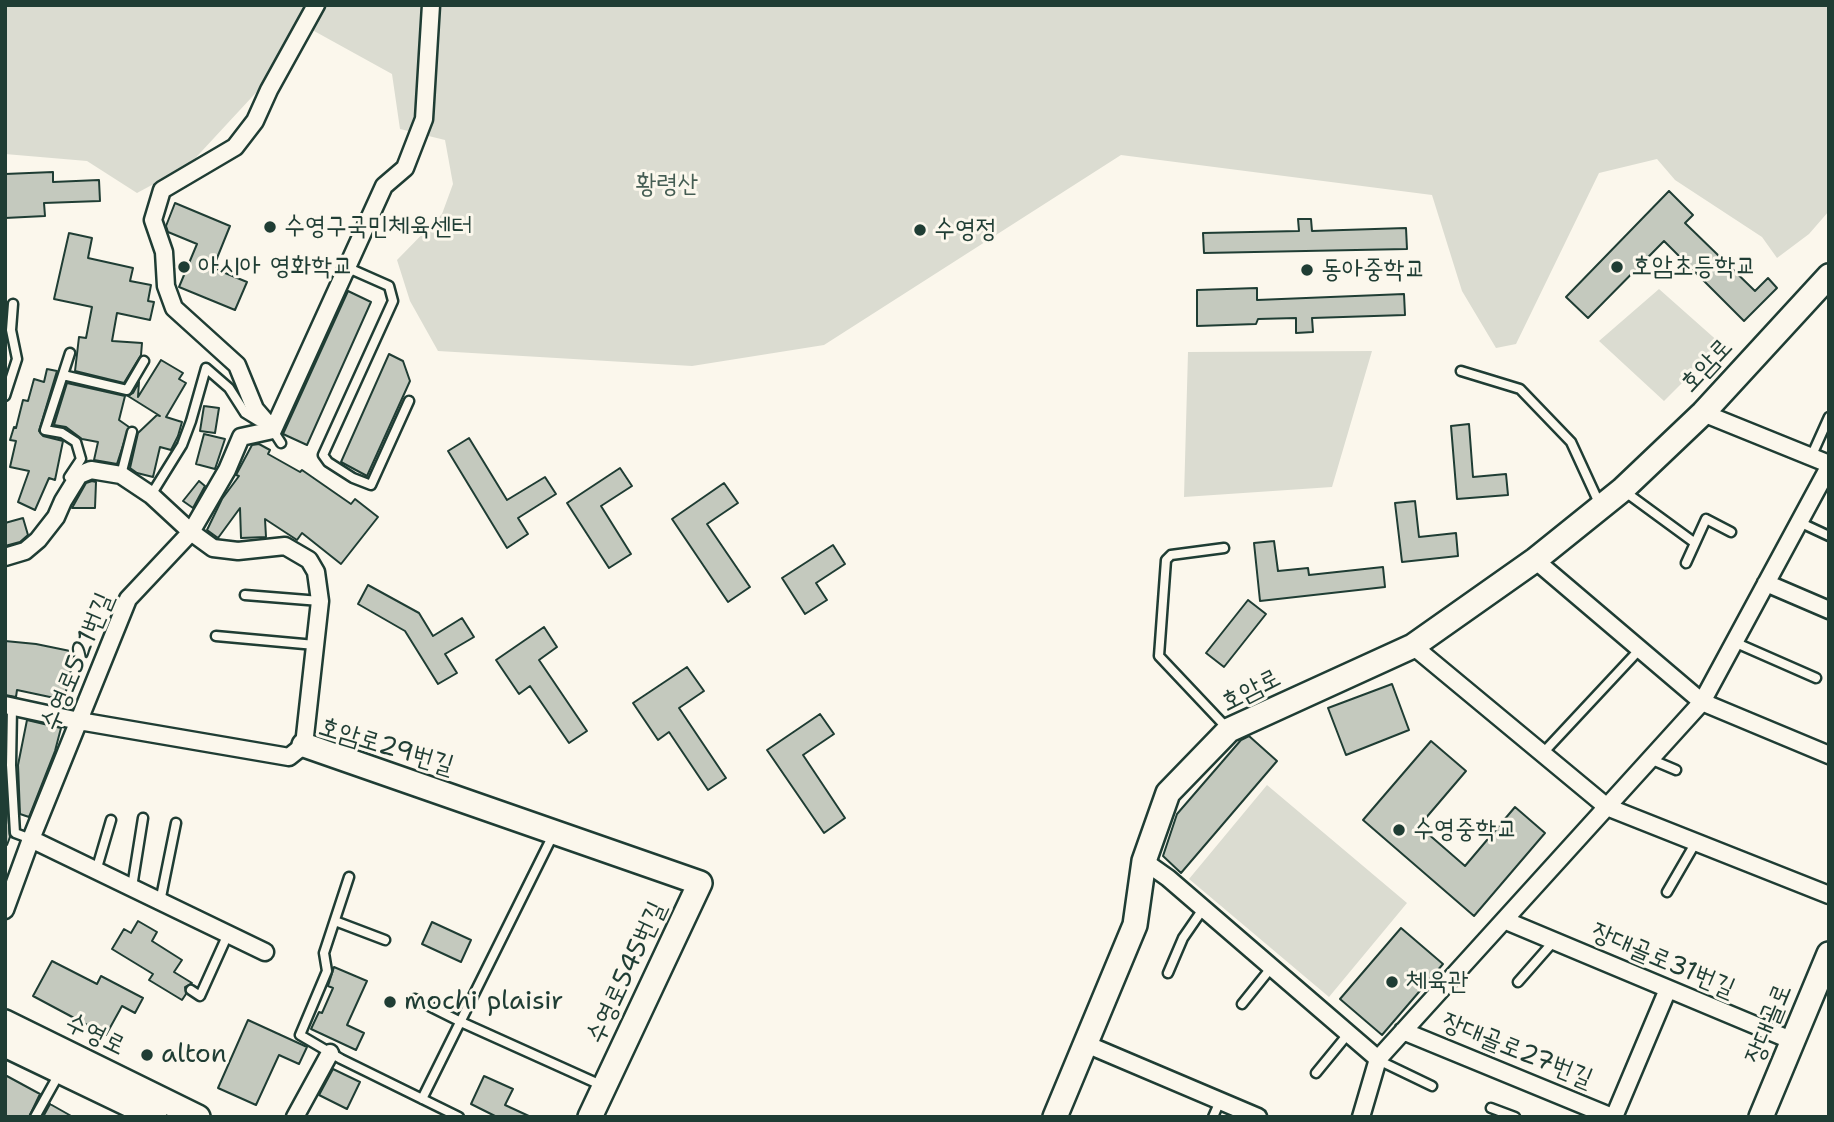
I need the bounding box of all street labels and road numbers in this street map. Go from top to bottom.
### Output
street label: 호암로 [1674,332,1740,400]
street label: 수영로521번길 [35,588,121,736]
street label: 호암로 [1216,663,1286,719]
street label: 호암로29번길 [315,712,457,782]
street label: 수영로545번길 [580,897,674,1049]
street label: 장대골로31번길 [1586,917,1740,1005]
street label: 장대골로 [1739,979,1799,1069]
street label: 수영로 [60,1007,130,1063]
street label: 장대골로27번길 [1437,1007,1597,1095]

